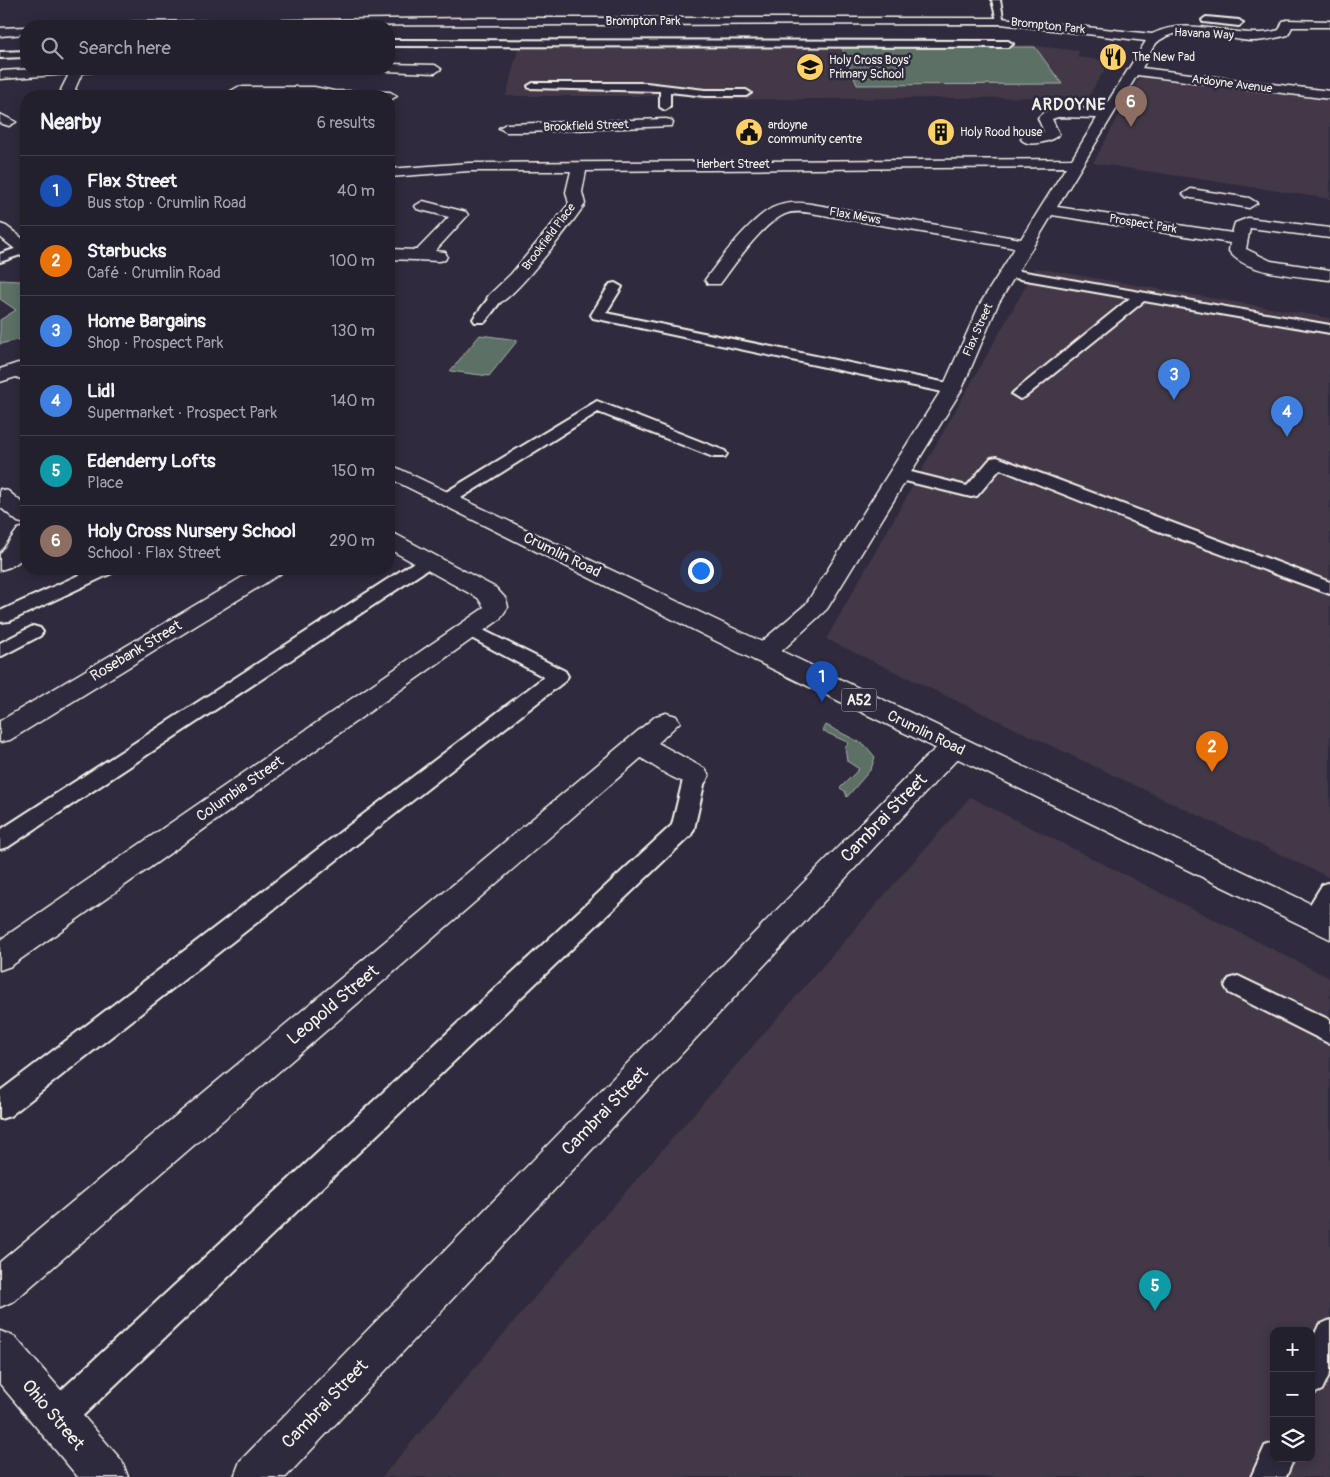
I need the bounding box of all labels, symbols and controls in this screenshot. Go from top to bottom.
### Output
street label: Brompton Park [606,14,680,29]
street label: Brompton Park [1010,15,1086,37]
search box [20,20,395,75]
street label: Havana Way [1174,25,1234,43]
icon: search [38,34,66,62]
text: Search here [78,36,171,60]
restaurant icon: The New Pad [1098,42,1128,72]
place label: The New Pad [1132,50,1195,65]
school or university icon: Holy Cross Boys' Primary School [795,52,825,82]
place label: Holy Cross Boys' Primary School [829,53,911,82]
street label: Ardoyne Avenue [1191,72,1273,96]
pin: 6 [1115,86,1147,127]
district label: ARDOYNE [1031,95,1107,115]
text: Nearby [40,109,101,136]
text: 6 results [317,113,375,133]
street label: Brookfield Street [543,117,629,135]
public building icon: ardoyne community centre [734,117,764,147]
building icon: Holy Rood house [926,117,956,147]
place label: ardoyne community centre [768,118,862,147]
place label: Holy Rood house [960,125,1042,140]
street label: Herbert Street [696,157,770,172]
text: Flax Street [87,169,177,193]
text: 1 [53,181,59,201]
text: 40 m [337,181,375,201]
text: Bus stop · Crumlin Road [87,193,246,213]
street label: Brookfield Place [519,200,579,273]
street label: Flax Mews [828,204,883,228]
street label: Prospect Park [1108,211,1178,237]
text: Starbucks [87,239,166,263]
text: 2 [52,251,60,271]
text: 100 m [329,251,375,271]
text: Café · Crumlin Road [87,263,221,283]
street label: Flax Street [960,301,996,359]
text: Home Bargains [87,309,206,333]
text: 3 [52,321,60,341]
text: 130 m [331,321,375,341]
text: Shop · Prospect Park [87,333,223,353]
pin: 3 [1158,359,1190,400]
text: Lidl [87,379,115,403]
text: 4 [51,391,61,411]
text: 140 m [331,391,375,411]
pin: 4 [1271,396,1303,437]
text: Supermarket · Prospect Park [87,403,277,423]
text: Edenderry Lofts [87,449,216,473]
text: 5 [52,461,60,481]
text: 150 m [331,461,375,481]
text: Place [87,473,123,493]
text: Holy Cross Nursery School [87,519,296,543]
street label: Crumlin Road [520,528,604,582]
text: 6 [51,531,61,551]
text: 290 m [329,531,375,551]
text: School · Flax Street [87,543,221,563]
your location [688,558,714,584]
street label: Rosebank Street [87,616,186,686]
pin: 1 [806,661,838,702]
road number: A52 [842,688,876,712]
street label: Crumlin Road [884,706,968,760]
pin: 2 [1196,731,1228,772]
street label: Columbia Street [193,751,288,826]
street label: Cambrai Street [836,768,933,867]
street label: Leopold Street [282,959,384,1050]
street label: Cambrai Street [557,1061,654,1160]
pin: 5 [1139,1270,1171,1311]
map controls [1270,1327,1315,1462]
button: + [1270,1327,1315,1372]
street label: Cambrai Street [277,1354,374,1453]
button: − [1270,1372,1315,1417]
street label: Ohio Street [17,1375,90,1456]
button: layers [1270,1417,1315,1462]

